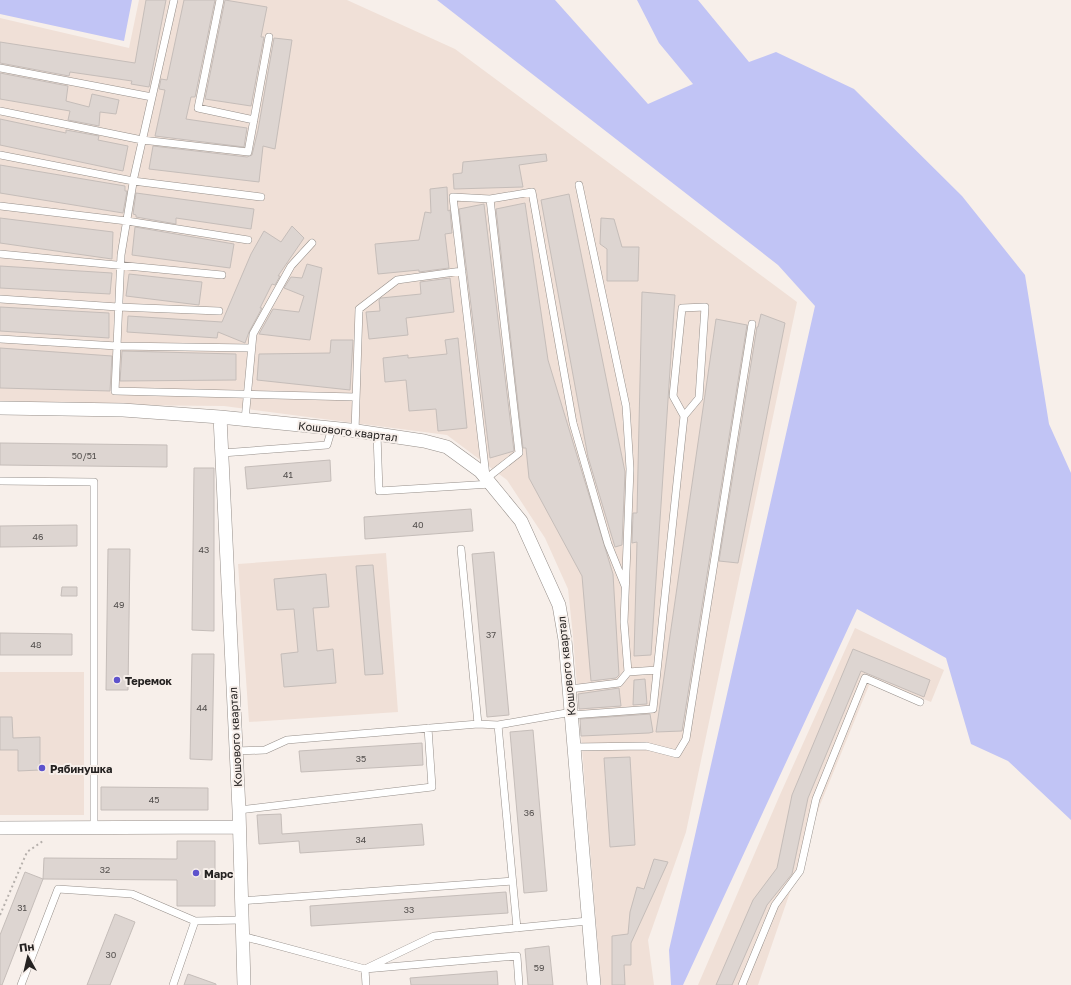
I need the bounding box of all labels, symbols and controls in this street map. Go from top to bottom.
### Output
street label: Кошового квартал [298,418,398,444]
house number: 50/51 [72,450,97,461]
house number: 41 [283,469,294,480]
house number: 40 [412,519,424,530]
house number: 46 [33,531,43,542]
house number: 43 [199,544,209,555]
house number: 49 [114,599,124,610]
street label: Кошового квартал [554,616,578,716]
house number: 37 [486,629,496,640]
house number: 48 [31,639,41,650]
place label: Теремок [125,674,173,687]
marker: Теремок [112,675,122,685]
street label: Кошового квартал [226,687,244,787]
house number: 44 [197,702,208,713]
house number: 35 [356,753,366,764]
place label: Рябинушка [50,762,112,775]
marker: Рябинушка [37,763,47,773]
house number: 45 [149,794,159,805]
house number: 36 [524,807,534,818]
house number: 34 [356,834,367,845]
house number: 32 [100,864,110,875]
place label: Марс [204,867,234,880]
marker: Марс [191,868,201,878]
house number: 31 [17,902,27,913]
house number: 33 [404,904,414,915]
north arrow [8,937,48,977]
text: Пн [18,939,35,954]
house number: 30 [106,949,117,960]
house number: 59 [534,962,544,973]

